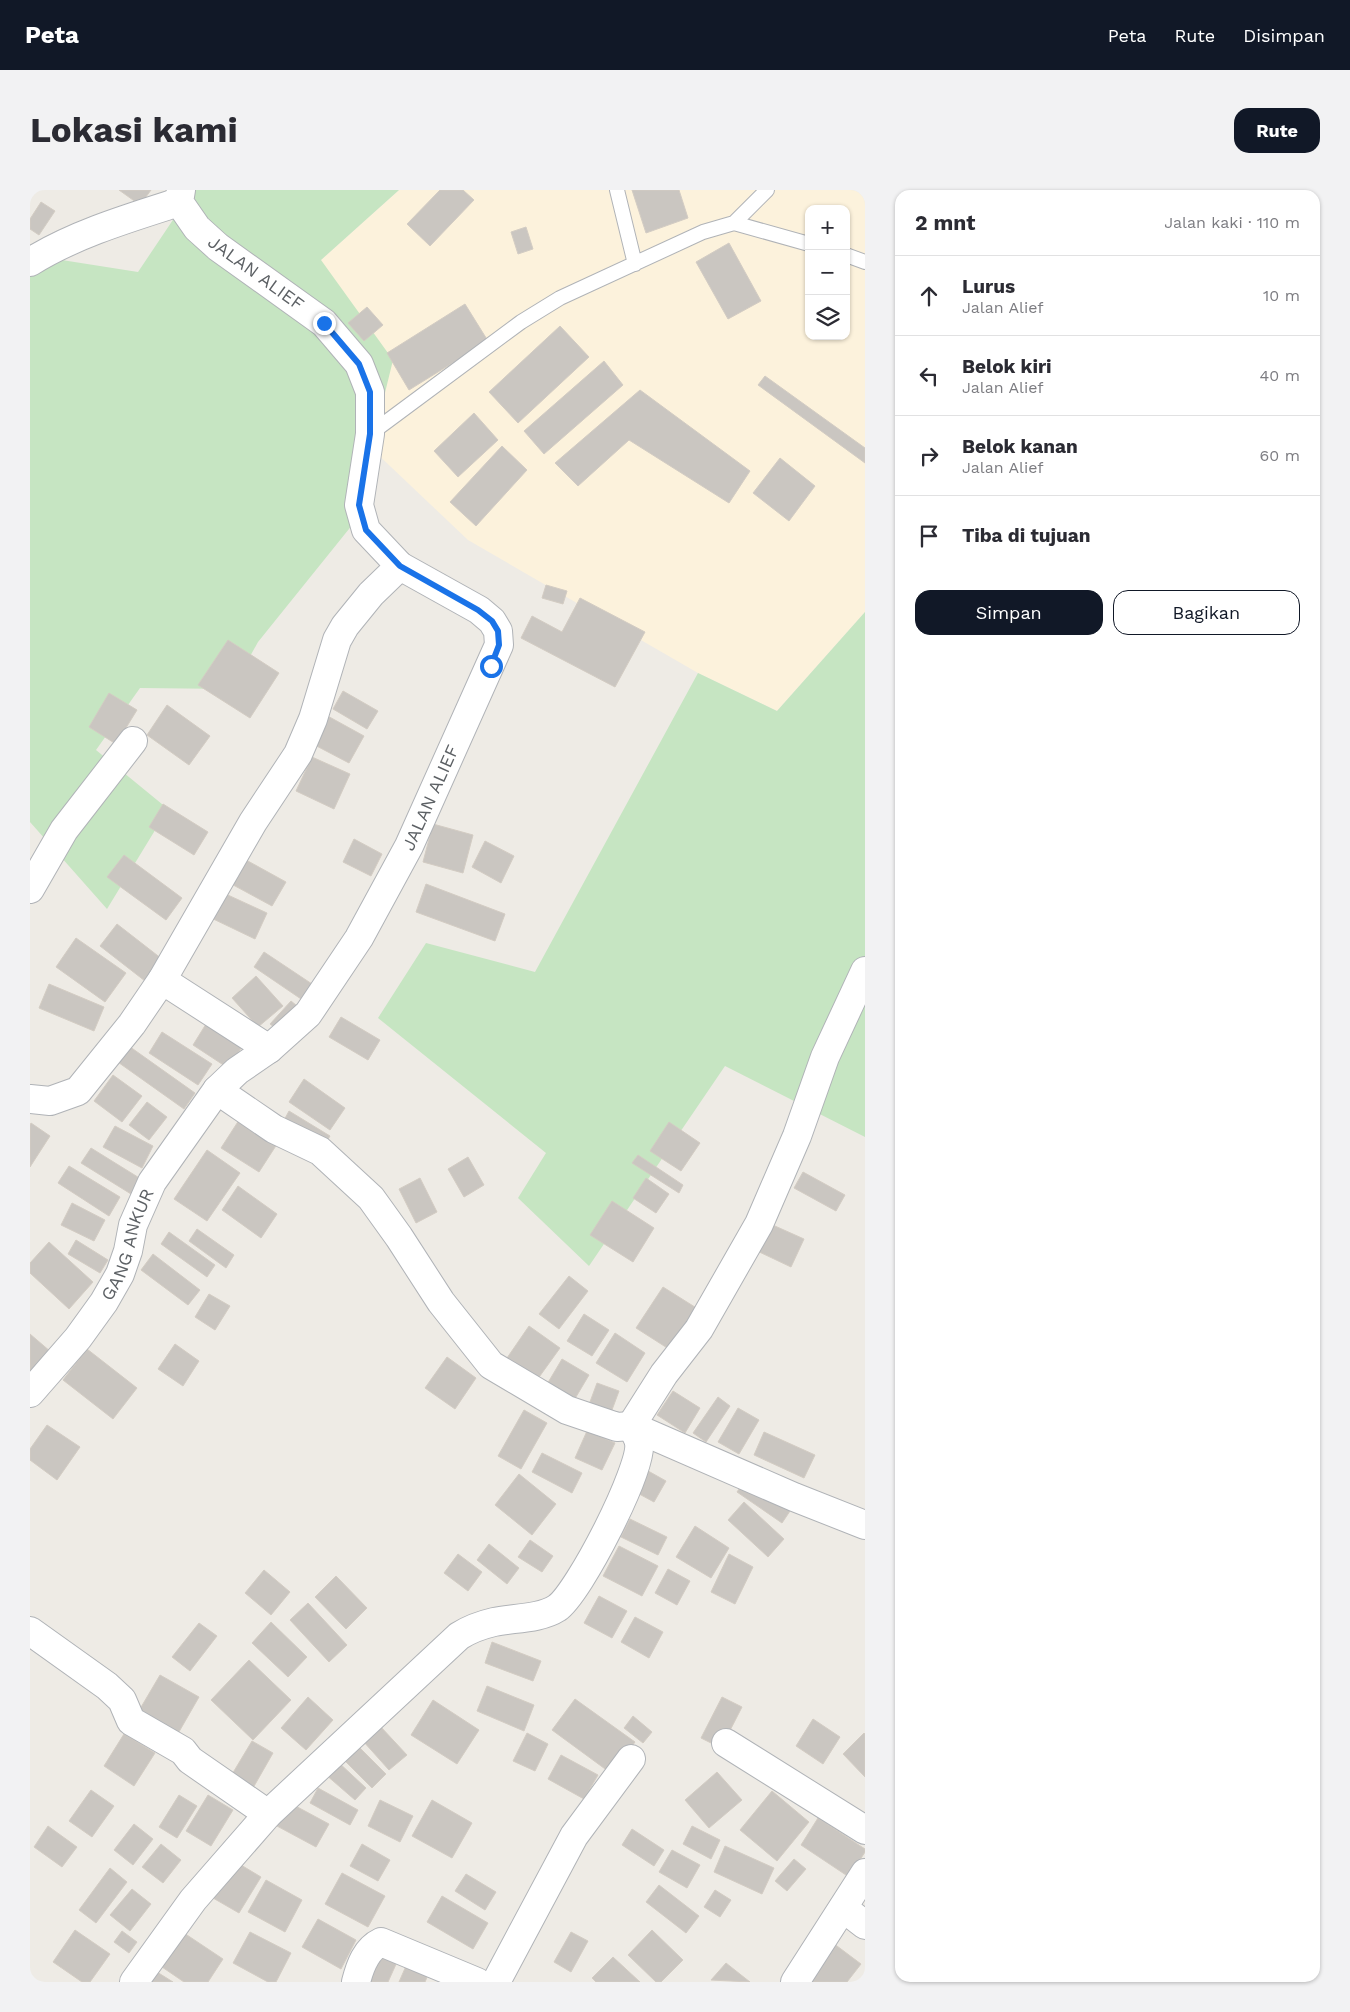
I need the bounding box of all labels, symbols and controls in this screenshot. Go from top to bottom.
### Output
text: Peta [25,21,79,49]
text: Peta [1108,25,1146,46]
text: Rute [1174,25,1215,46]
text: Disimpan [1243,25,1325,46]
button: Rute [1234,108,1320,153]
text: Lokasi kami [30,109,238,151]
map controls [805,205,850,340]
button: + [805,205,850,250]
text: 2 mnt [915,210,975,235]
text: Jalan kaki · 110 m [1164,213,1300,232]
street label: JALAN ALIEF [204,231,308,314]
button: − [805,250,850,295]
text: Lurus [962,275,1015,298]
icon: ahead [915,282,943,310]
text: 10 m [1263,286,1300,305]
button: layers [805,295,850,340]
text: Jalan Alief [962,298,1044,317]
route end [313,312,336,335]
text: Belok kiri [962,355,1052,378]
icon: left [915,362,943,390]
text: 40 m [1260,366,1300,385]
text: Jalan Alief [962,378,1044,397]
text: Belok kanan [962,435,1078,458]
icon: right [915,442,943,470]
text: 60 m [1260,446,1300,465]
text: Jalan Alief [962,458,1044,477]
icon: arrive [915,522,943,550]
text: Tiba di tujuan [962,524,1091,547]
button: Simpan [915,590,1103,635]
button: Bagikan [1113,590,1300,635]
route start [480,655,503,678]
street label: JALAN ALIEF [397,742,463,854]
street label: GANG ANKUR [96,1185,158,1304]

